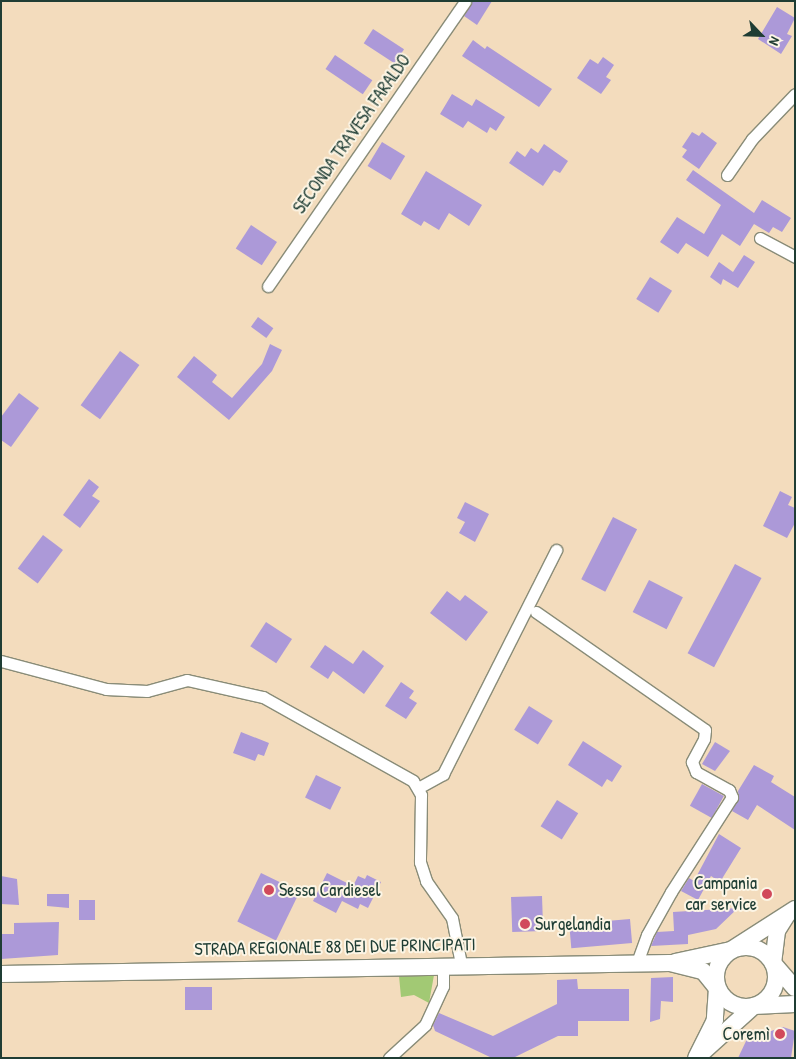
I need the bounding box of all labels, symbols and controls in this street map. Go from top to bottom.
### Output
north arrow [736,10,786,60]
text: N [765,34,785,49]
street label: SECONDA TRAVESA FARALDO [289,50,415,218]
place label: Campania car service [685,873,757,916]
place label: Sessa Cardiesel [279,879,380,901]
marker: Sessa Cardiesel [263,884,275,896]
marker: Campania car service [761,888,773,900]
place label: Surgelandia [535,913,611,935]
marker: Surgelandia [519,918,531,930]
street label: STRADA REGIONALE 88 DEI DUE PRINCIPATI [194,934,476,960]
place label: Coremì [723,1023,770,1045]
marker: Coremì [774,1028,786,1040]

